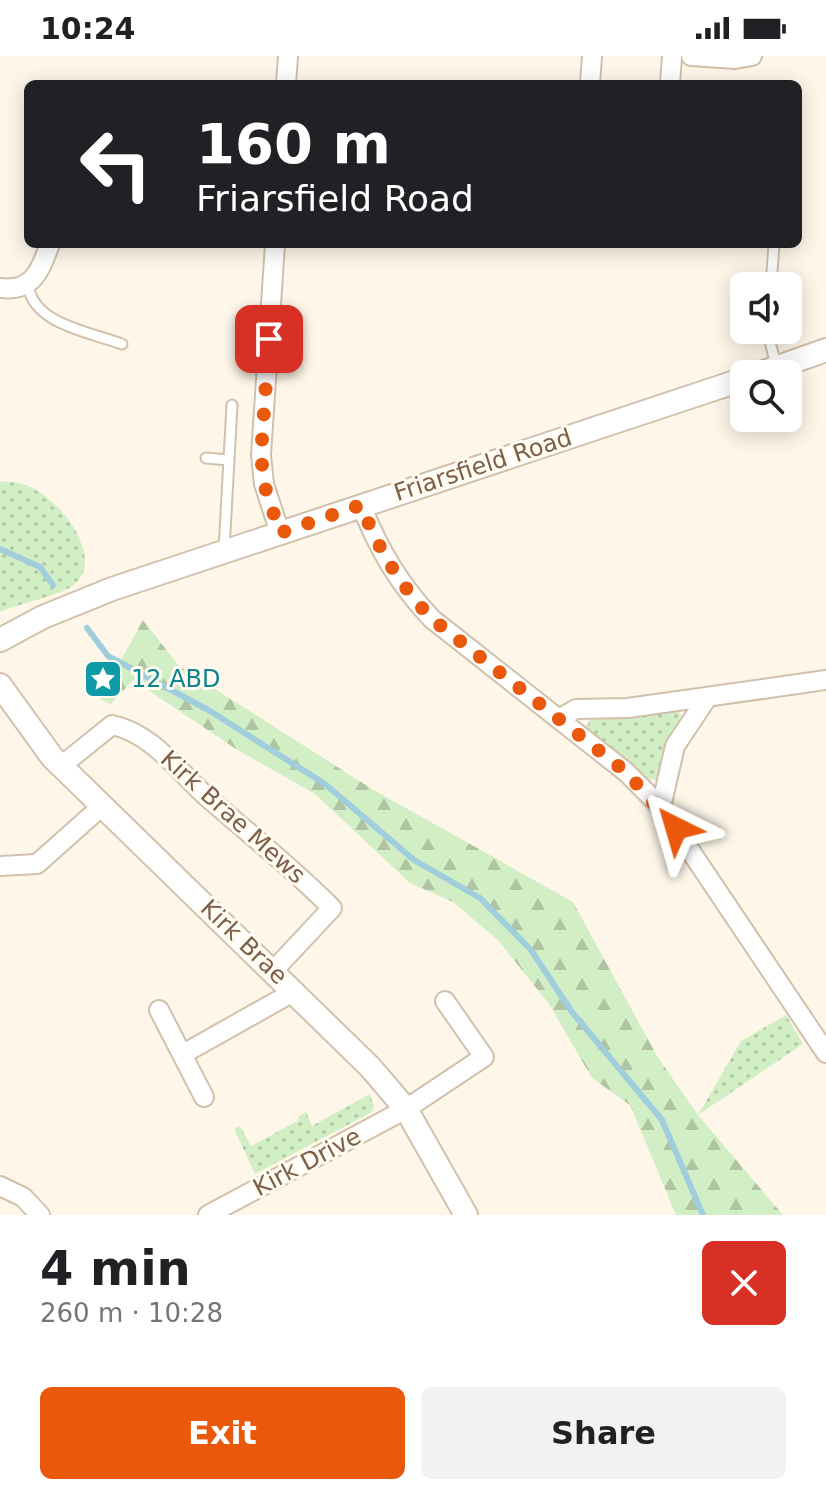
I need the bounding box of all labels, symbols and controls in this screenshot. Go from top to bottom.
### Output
text: 10:24 [40,11,136,46]
text: 160 m [196,111,391,176]
icon: left [64,112,168,216]
text: Friarsfield Road [196,178,474,219]
map controls [730,272,802,432]
button: sound [730,272,802,344]
pin [235,305,303,373]
icon: arrive [247,317,291,361]
button: search [730,360,802,432]
street label: Friarsfield Road [391,423,575,507]
place icon: 12 ABD [82,658,124,700]
place label: 12 ABD [131,665,221,693]
street label: Kirk Brae Mews [155,745,311,889]
position arrow [634,786,718,870]
street label: Kirk Brae [195,894,293,990]
street label: Kirk Drive [248,1122,366,1202]
text: 4 min [40,1240,191,1296]
button: close [702,1241,786,1325]
text: 260 m · 10:28 [40,1298,223,1328]
button: Exit [40,1387,405,1479]
button: Share [421,1387,786,1479]

